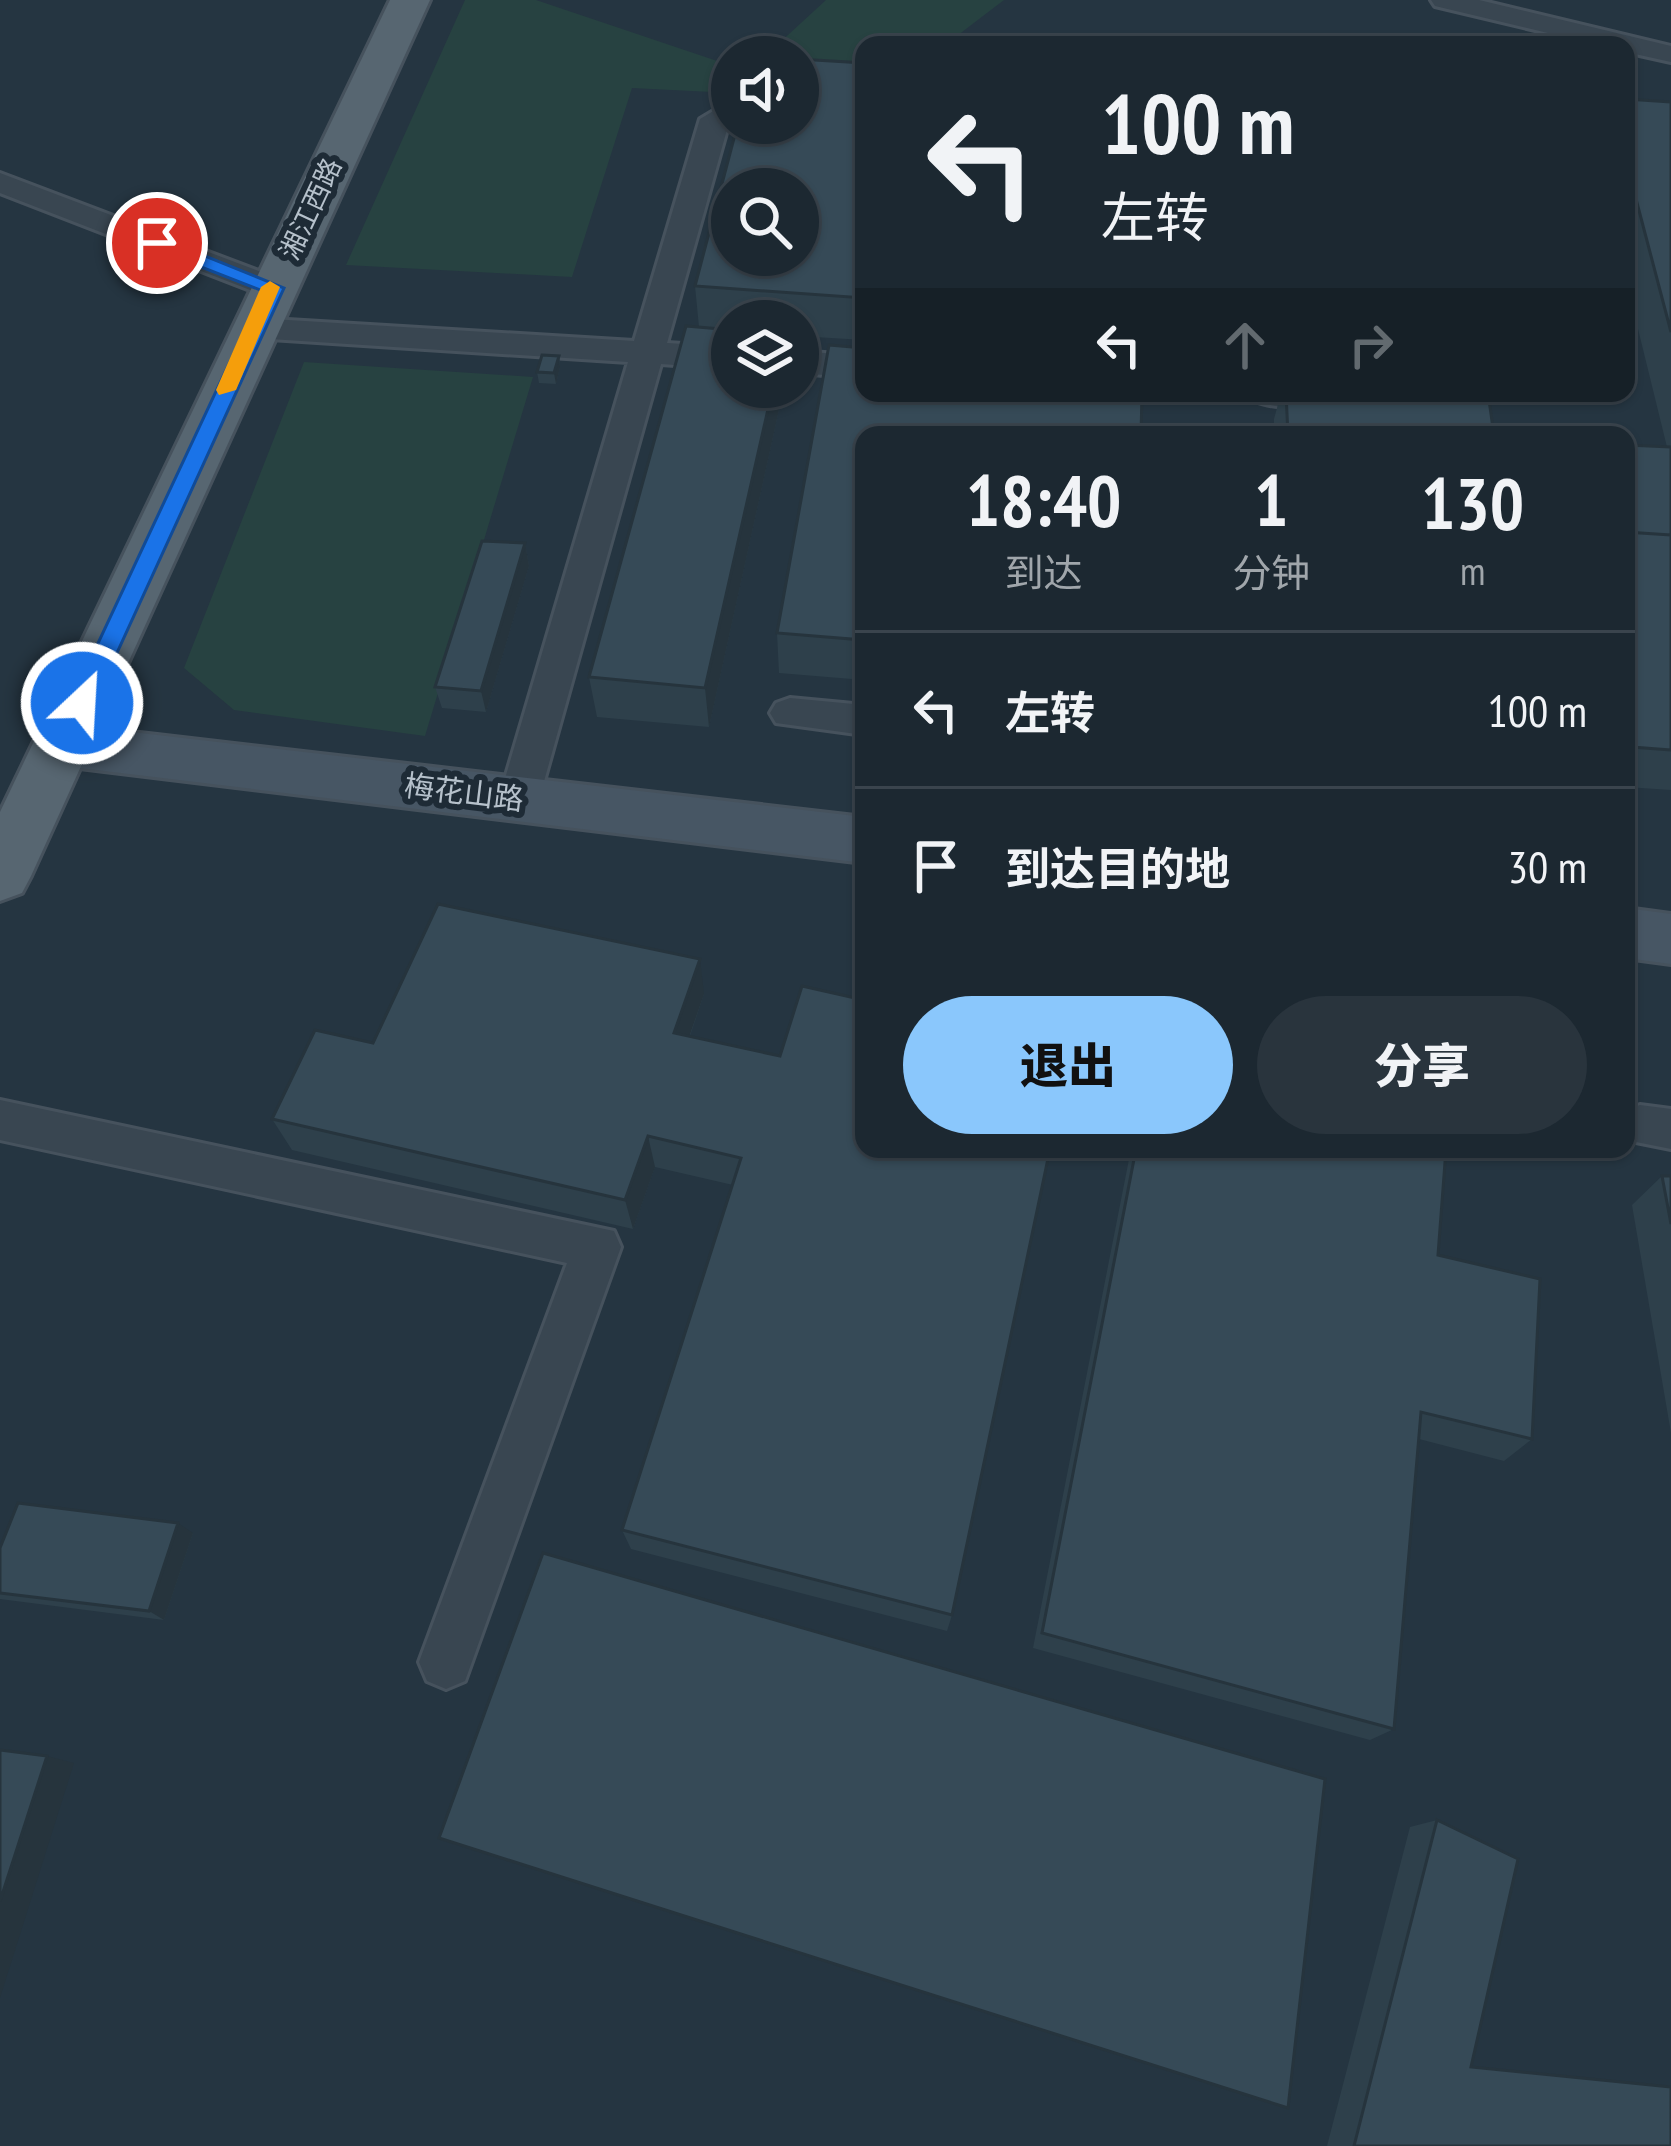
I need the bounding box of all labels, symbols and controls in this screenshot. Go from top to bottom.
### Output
map controls [711,36,819,408]
button: sound [711,36,819,144]
text: 100 m [1101,68,1294,177]
icon: left [903,84,1059,240]
street label: 湘江西路 [272,152,348,265]
button: search [711,168,819,276]
text: 左转 [1101,182,1209,252]
pin [106,192,208,294]
icon: arrive [124,210,190,276]
button: layers [711,300,819,408]
icon: left [1086,312,1152,378]
icon: ahead [1212,312,1278,378]
icon: right [1338,312,1404,378]
text: 18:40 [966,453,1121,546]
text: 1 [1254,453,1288,546]
text: 130 [1421,456,1524,549]
text: m [1460,545,1485,596]
text: 到达 [1005,547,1083,598]
text: 分钟 [1232,547,1310,598]
position arrow [19,640,145,766]
icon: left [903,677,969,743]
text: 100 m [1487,681,1587,739]
text: 左转 [1005,683,1095,741]
street label: 梅花山路 [402,765,526,818]
icon: arrive [903,833,969,899]
text: 30 m [1508,837,1587,895]
text: 到达目的地 [1005,839,1230,897]
button: 退出 [903,996,1233,1134]
button: 分享 [1257,996,1587,1134]

